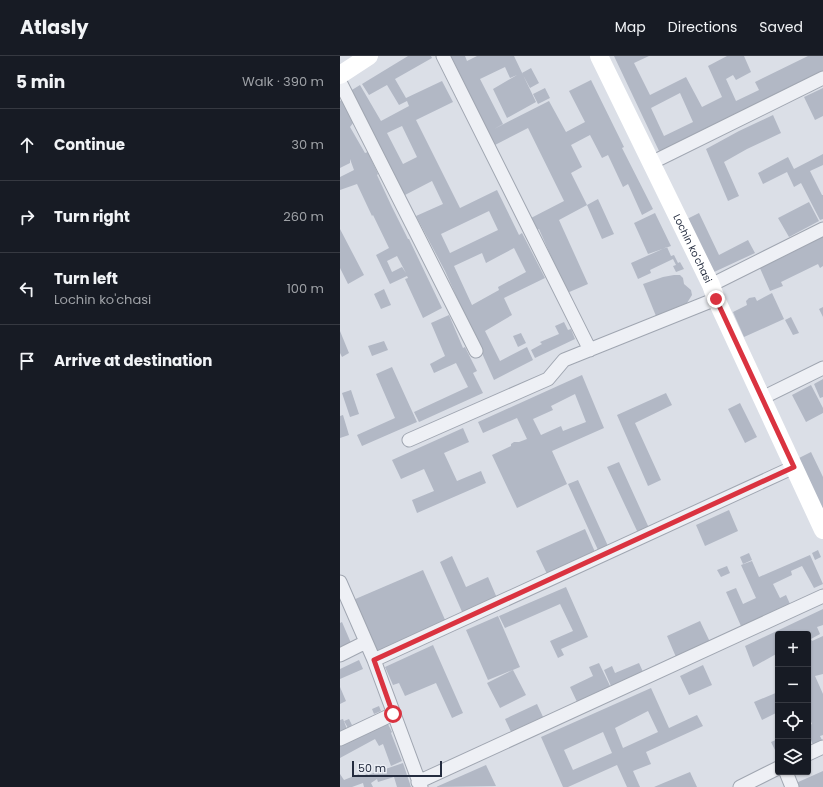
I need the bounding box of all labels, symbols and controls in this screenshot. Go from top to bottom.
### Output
text: Atlasly [20,14,88,41]
text: Map [615,17,646,37]
text: Directions [668,17,737,37]
text: Saved [759,17,803,37]
text: 5 min [16,70,65,94]
text: Walk · 390 m [242,72,324,91]
icon: ahead [16,134,38,156]
text: Continue [54,134,125,155]
text: 30 m [291,135,324,154]
icon: right [16,206,38,228]
text: Turn right [54,206,130,227]
text: 260 m [283,207,324,226]
street label: Lochin ko'chasi [669,212,716,285]
text: Turn left [54,268,118,289]
icon: left [16,278,38,300]
text: 100 m [287,279,324,298]
text: Lochin ko'chasi [54,290,151,309]
route end [707,290,725,308]
icon: arrive [16,350,38,372]
text: Arrive at destination [54,350,212,371]
map controls [775,631,811,775]
button: + [775,631,811,667]
button: − [775,667,811,703]
button: locate [775,703,811,739]
route start [384,705,402,723]
button: layers [775,739,811,775]
scale bar [352,759,442,778]
text: 50 m [358,760,386,776]

